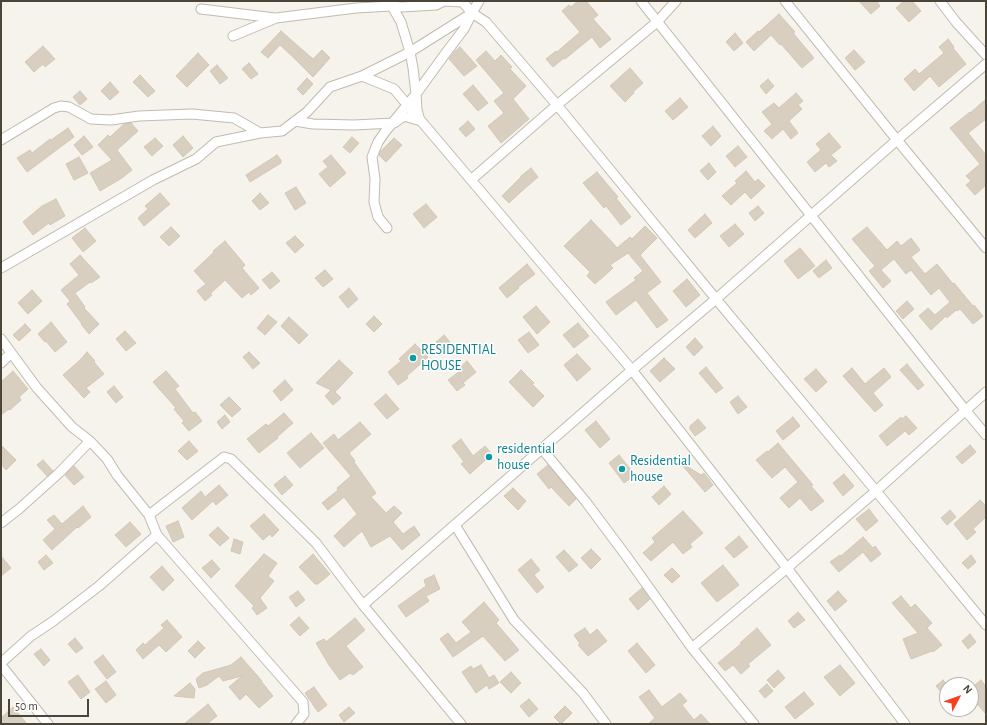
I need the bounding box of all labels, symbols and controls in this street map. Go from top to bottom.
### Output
place label: RESIDENTIAL HOUSE [421,342,496,374]
marker: RESIDENTIAL HOUSE [408,353,418,363]
place label: residential house [497,441,555,474]
marker: residential house [484,452,494,462]
place label: Residential house [630,453,691,486]
marker: Residential house [617,464,627,474]
north arrow [939,677,979,717]
text: N [961,683,974,696]
scale bar [10,691,91,717]
text: 50 m [15,700,38,712]

